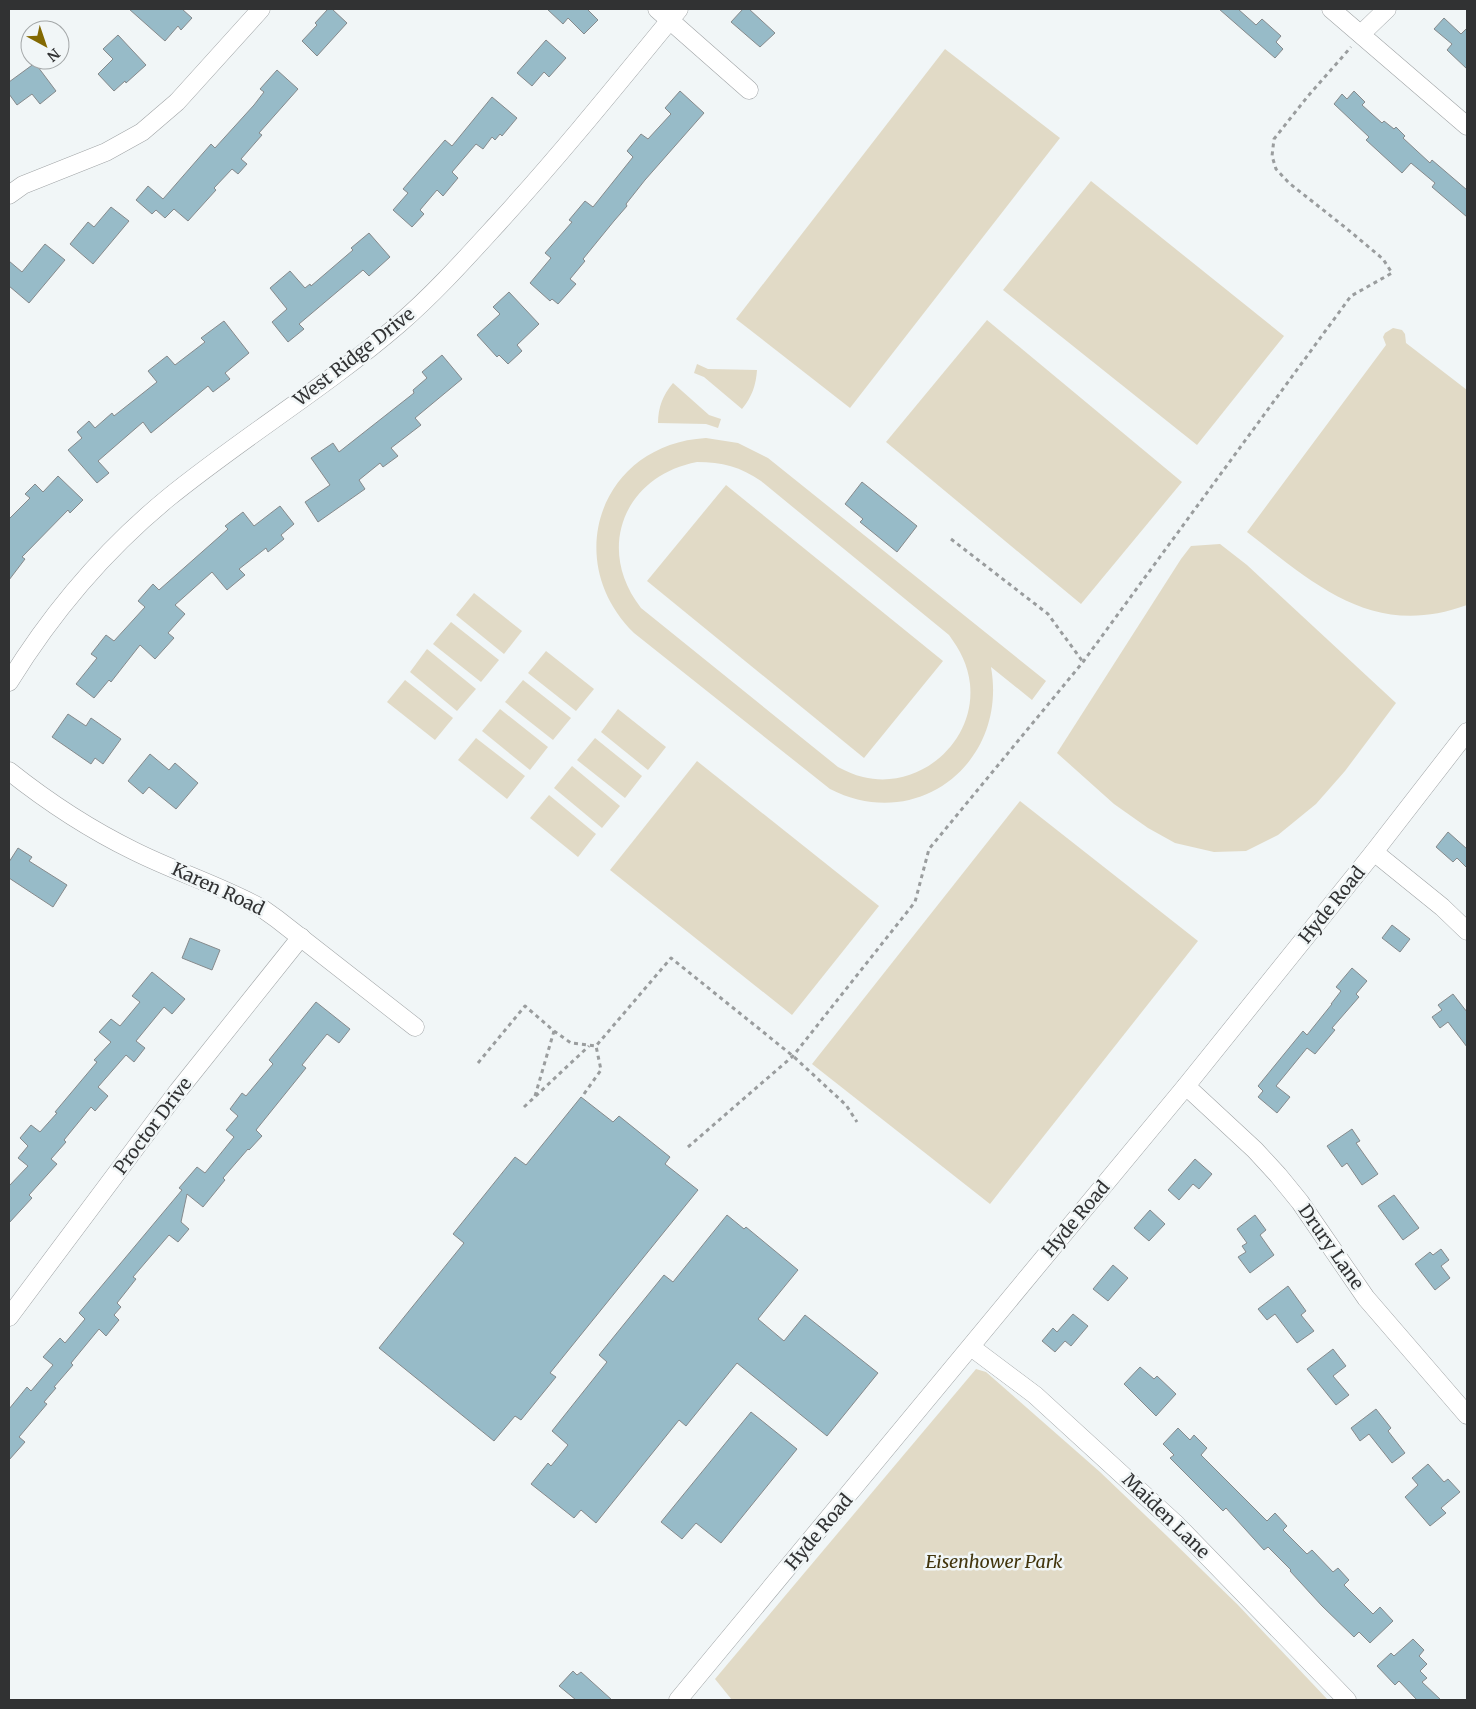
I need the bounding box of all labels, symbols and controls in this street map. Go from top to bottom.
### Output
north arrow [20,20,70,70]
text: N [43,45,63,65]
street label: West Ridge Drive [288,302,419,412]
street label: Karen Road [168,857,268,920]
street label: Hyde Road [1294,861,1370,948]
street label: Proctor Drive [109,1073,197,1179]
street label: Hyde Road [1037,1176,1114,1262]
street label: Drury Lane [1294,1200,1369,1294]
street label: Maiden Lane [1118,1468,1215,1563]
street label: Hyde Road [780,1489,857,1575]
park label: Eisenhower Park [925,1550,1063,1573]

